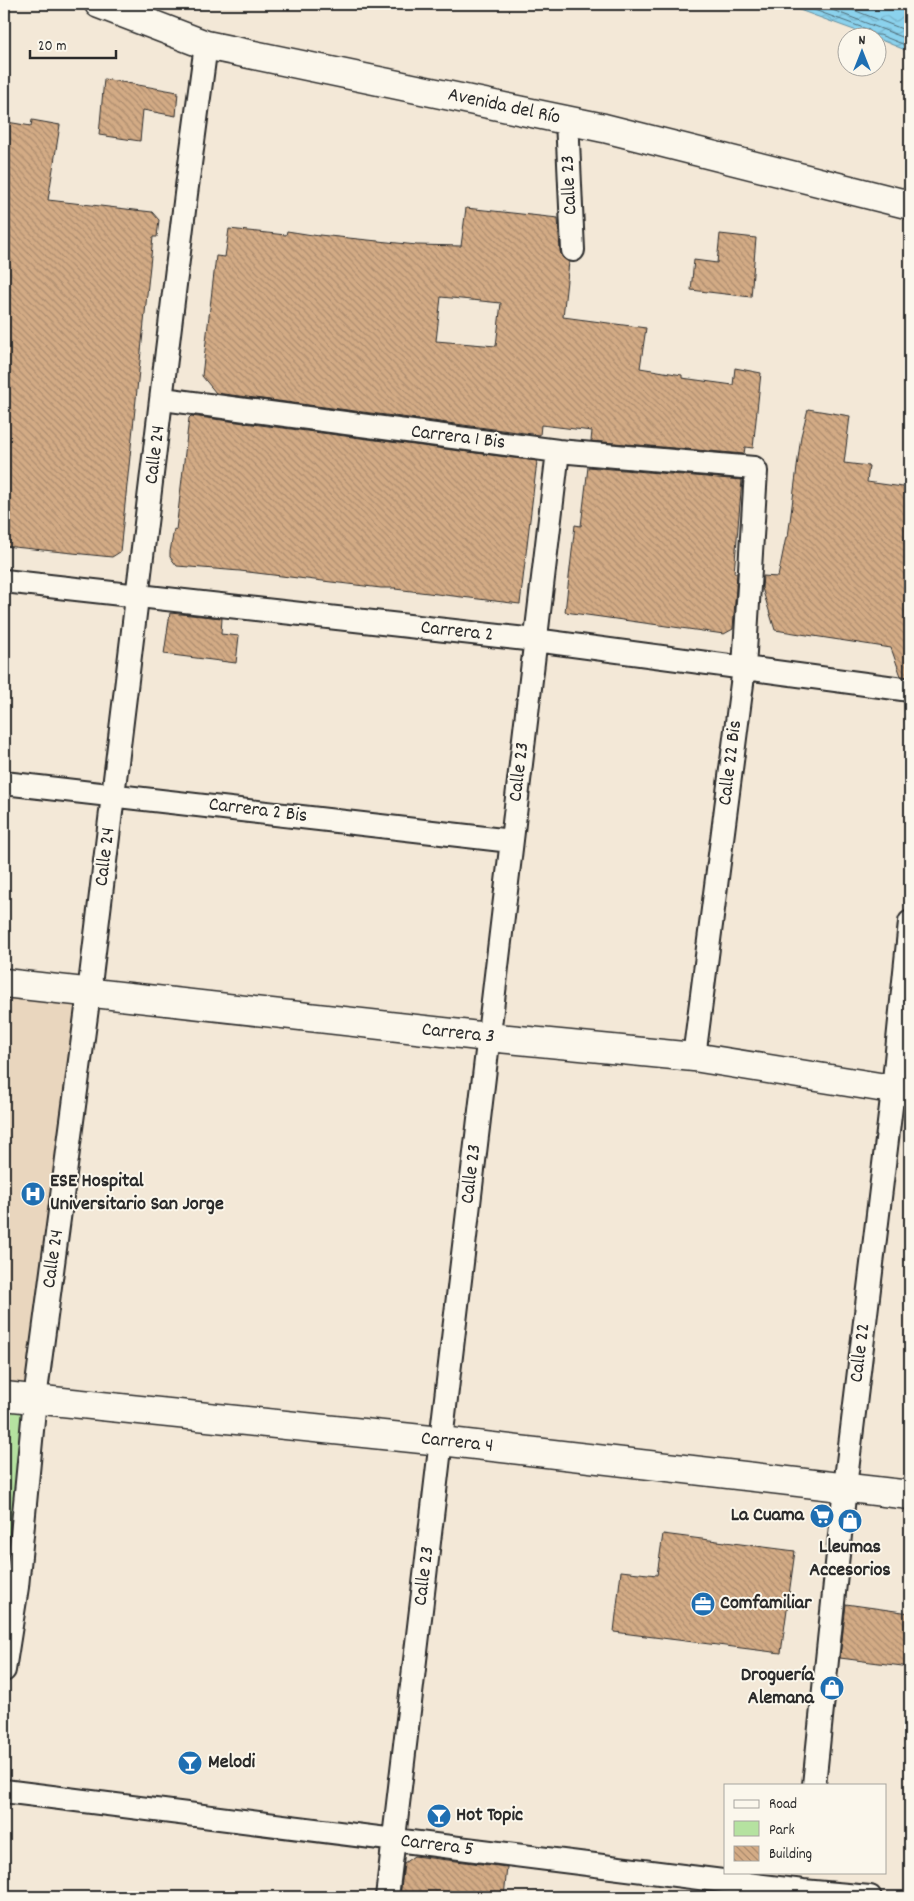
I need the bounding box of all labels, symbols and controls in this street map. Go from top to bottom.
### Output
scale bar [30,28,116,60]
north arrow [836,28,886,78]
text: N [859,31,866,51]
text: 20 m [38,36,66,58]
street label: Avenida del Río [445,81,563,133]
street label: Calle 23 [554,154,586,216]
street label: Carrera 1 Bis [409,418,507,458]
street label: Calle 24 [138,424,174,486]
street label: Carrera 2 [419,614,495,650]
street label: Calle 22 Bis [712,719,750,807]
street label: Calle 23 [502,741,538,803]
street label: Carrera 2 Bis [207,791,309,831]
street label: Calle 24 [88,826,124,888]
street label: Carrera 3 [420,1016,496,1052]
street label: Calle 23 [454,1143,490,1205]
place label: ESE Hospital Universitario San Jorge [50,1168,224,1219]
hospital icon: ESE Hospital Universitario San Jorge [20,1181,46,1207]
street label: Calle 24 [36,1228,72,1290]
street label: Calle 22 [843,1322,879,1384]
street label: Carrera 4 [419,1425,495,1461]
place label: La Cuama [731,1502,805,1530]
supermarket icon: La Cuama [809,1503,835,1529]
shop icon: Lleumas Accesorios [837,1508,863,1534]
place label: Lleumas Accesorios [809,1534,891,1585]
street label: Calle 23 [407,1545,443,1607]
place label: Comfamiliar [720,1590,812,1618]
office icon: Comfamiliar [690,1591,716,1617]
place label: Droguería Alemana [741,1662,815,1713]
shop icon: Droguería Alemana [819,1675,845,1701]
place label: Melodi [208,1749,256,1777]
bar icon: Melodi [177,1750,203,1776]
legend [724,1784,886,1874]
text: Road [769,1794,797,1816]
place label: Hot Topic [456,1802,523,1830]
bar icon: Hot Topic [426,1803,452,1829]
text: Park [769,1820,795,1842]
street label: Carrera 5 [399,1828,475,1864]
text: Building [769,1844,812,1866]

